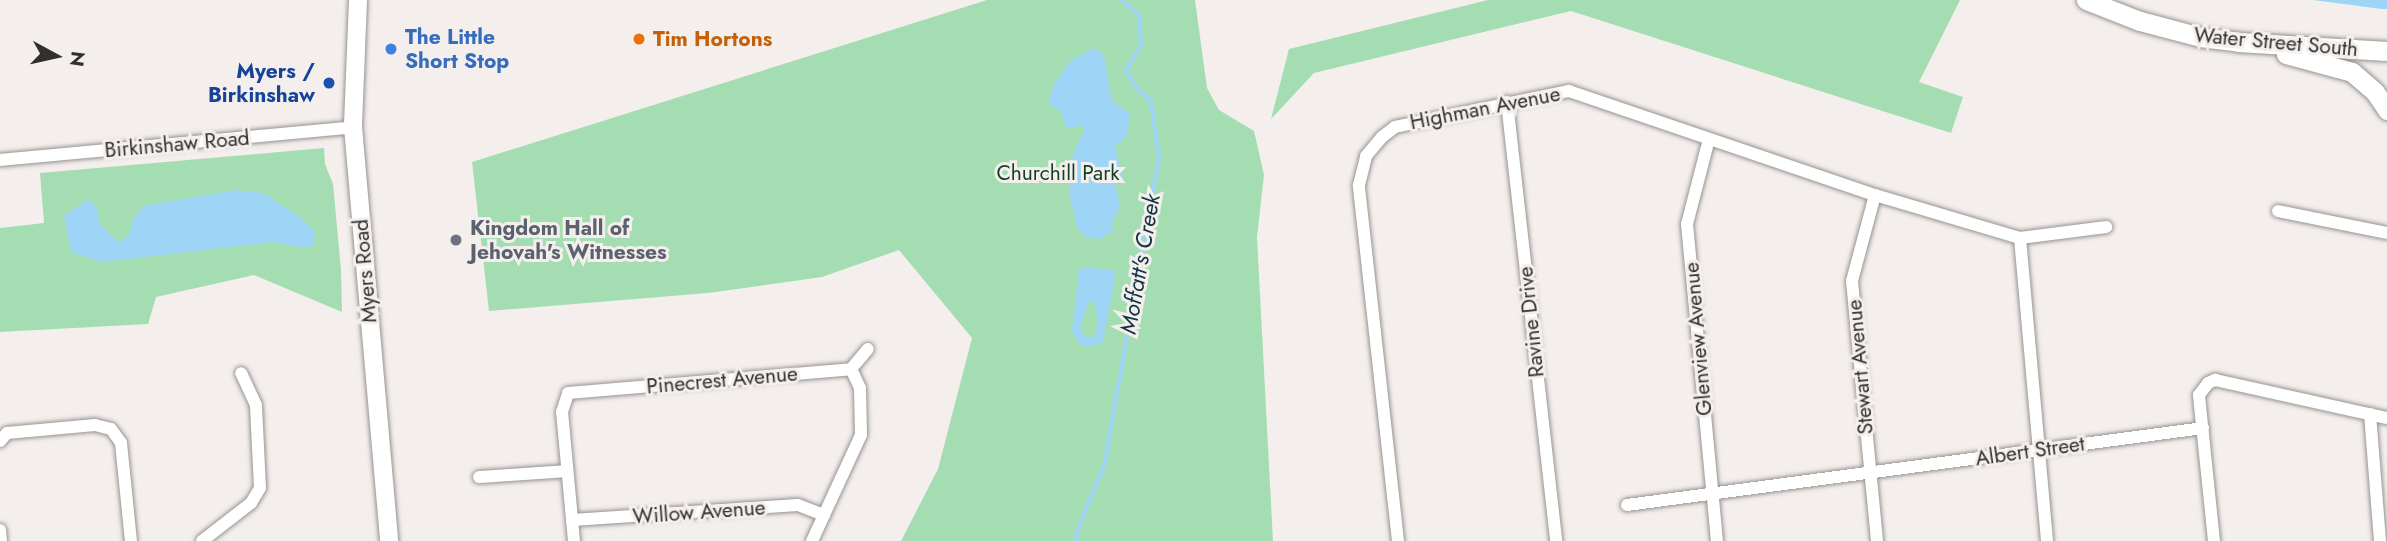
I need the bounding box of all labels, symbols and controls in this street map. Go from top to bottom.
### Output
north arrow [21,21,91,91]
street label: Water Street South [2193,22,2359,62]
place label: The Little Short Stop [405,24,509,74]
place label: Tim Hortons [653,26,772,52]
marker: Tim Hortons [631,31,647,47]
marker: The Little Short Stop [383,41,399,57]
text: N [63,50,92,68]
place label: Myers / Birkinshaw [208,58,315,108]
marker: Myers / Birkinshaw [321,75,337,91]
street label: Highman Avenue [1408,81,1562,135]
street label: Birkinshaw Road [103,125,251,163]
park label: Churchill Park [996,160,1120,186]
water label: Moffatt's Creek [1114,192,1166,336]
place label: Kingdom Hall of Jehovah's Witnesses [470,215,667,265]
street label: Myers Road [348,218,382,324]
marker: Kingdom Hall of Jehovah's Witnesses [448,232,464,248]
street label: Glenview Avenue [1679,261,1717,417]
street label: Ravine Drive [1513,265,1549,379]
street label: Stewart Avenue [1842,298,1878,436]
street label: Pinecrest Avenue [645,361,799,399]
street label: Albert Street [1974,431,2086,471]
street label: Willow Avenue [632,495,766,529]

